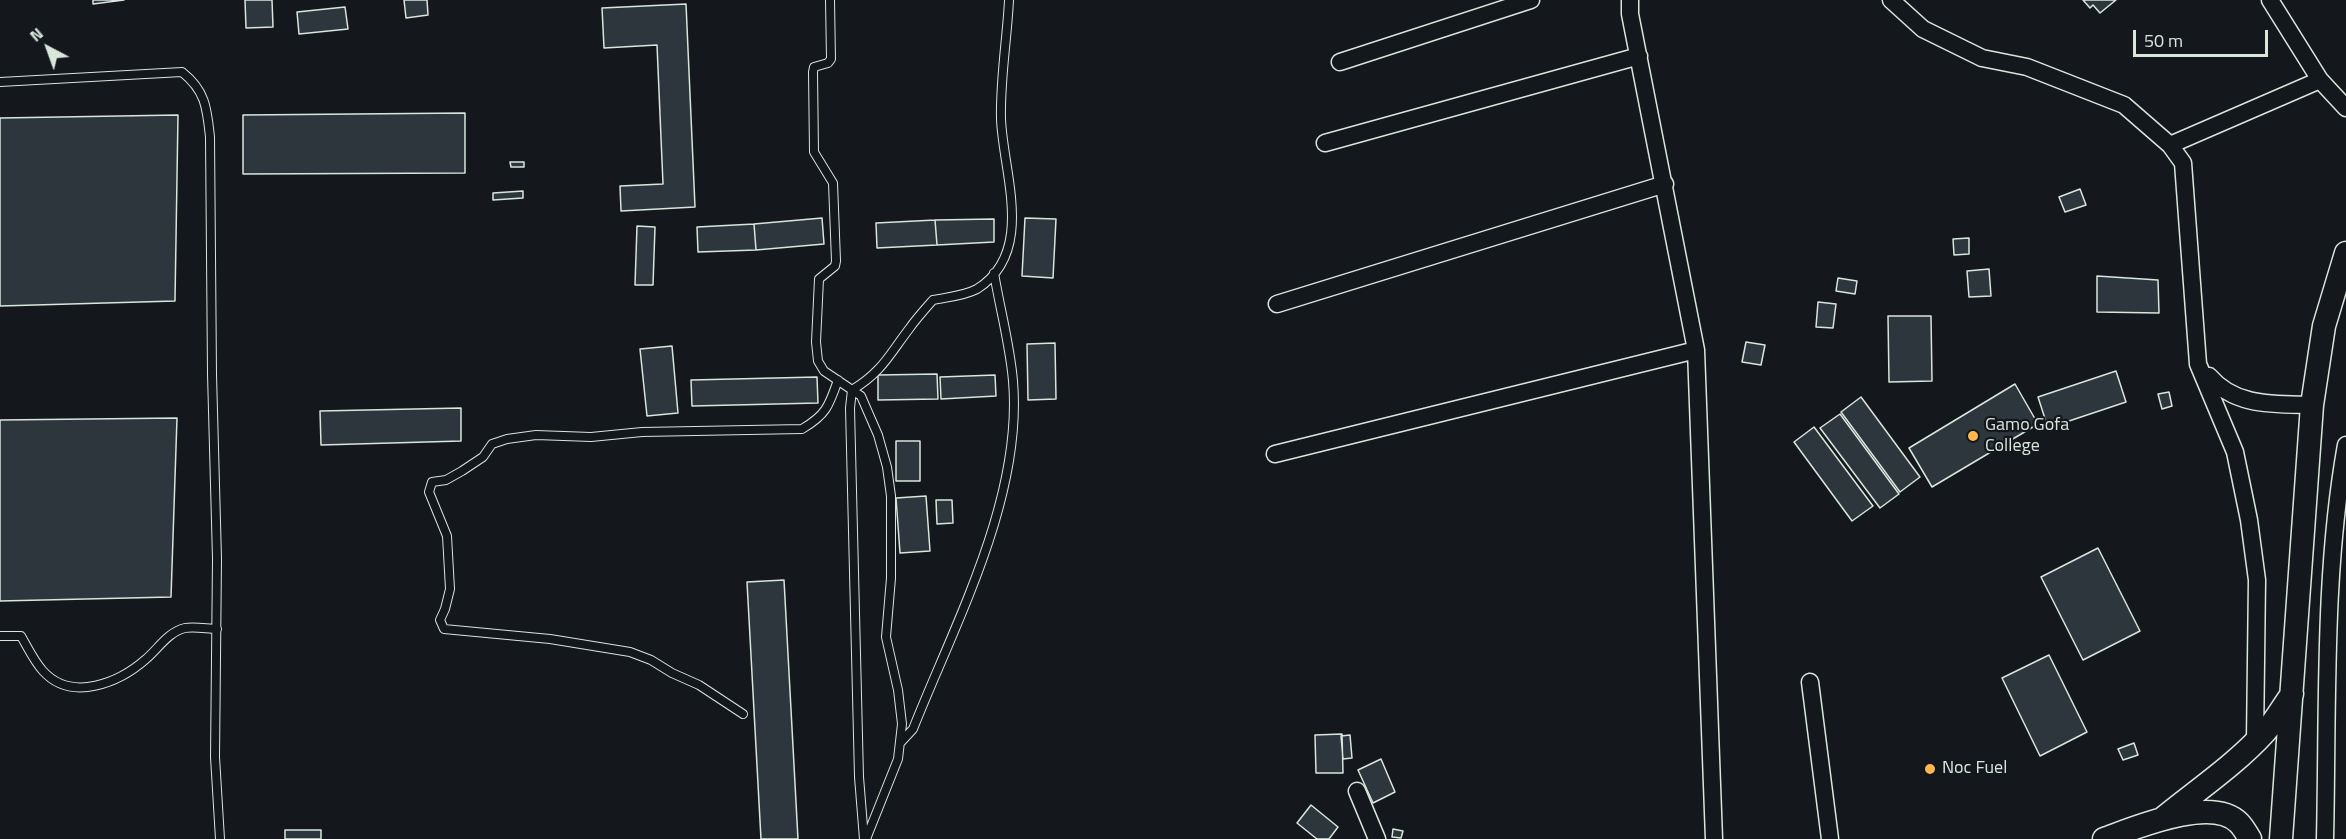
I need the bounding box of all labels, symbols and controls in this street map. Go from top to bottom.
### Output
north arrow [18,18,78,78]
scale bar [2136,18,2271,56]
text: N [24,22,48,47]
text: 50 m [2144,27,2183,54]
place label: Gamo Gofa College [1985,415,2069,458]
marker: Gamo Gofa College [1966,429,1980,443]
place label: Noc Fuel [1942,758,2007,780]
marker: Noc Fuel [1923,762,1937,776]

